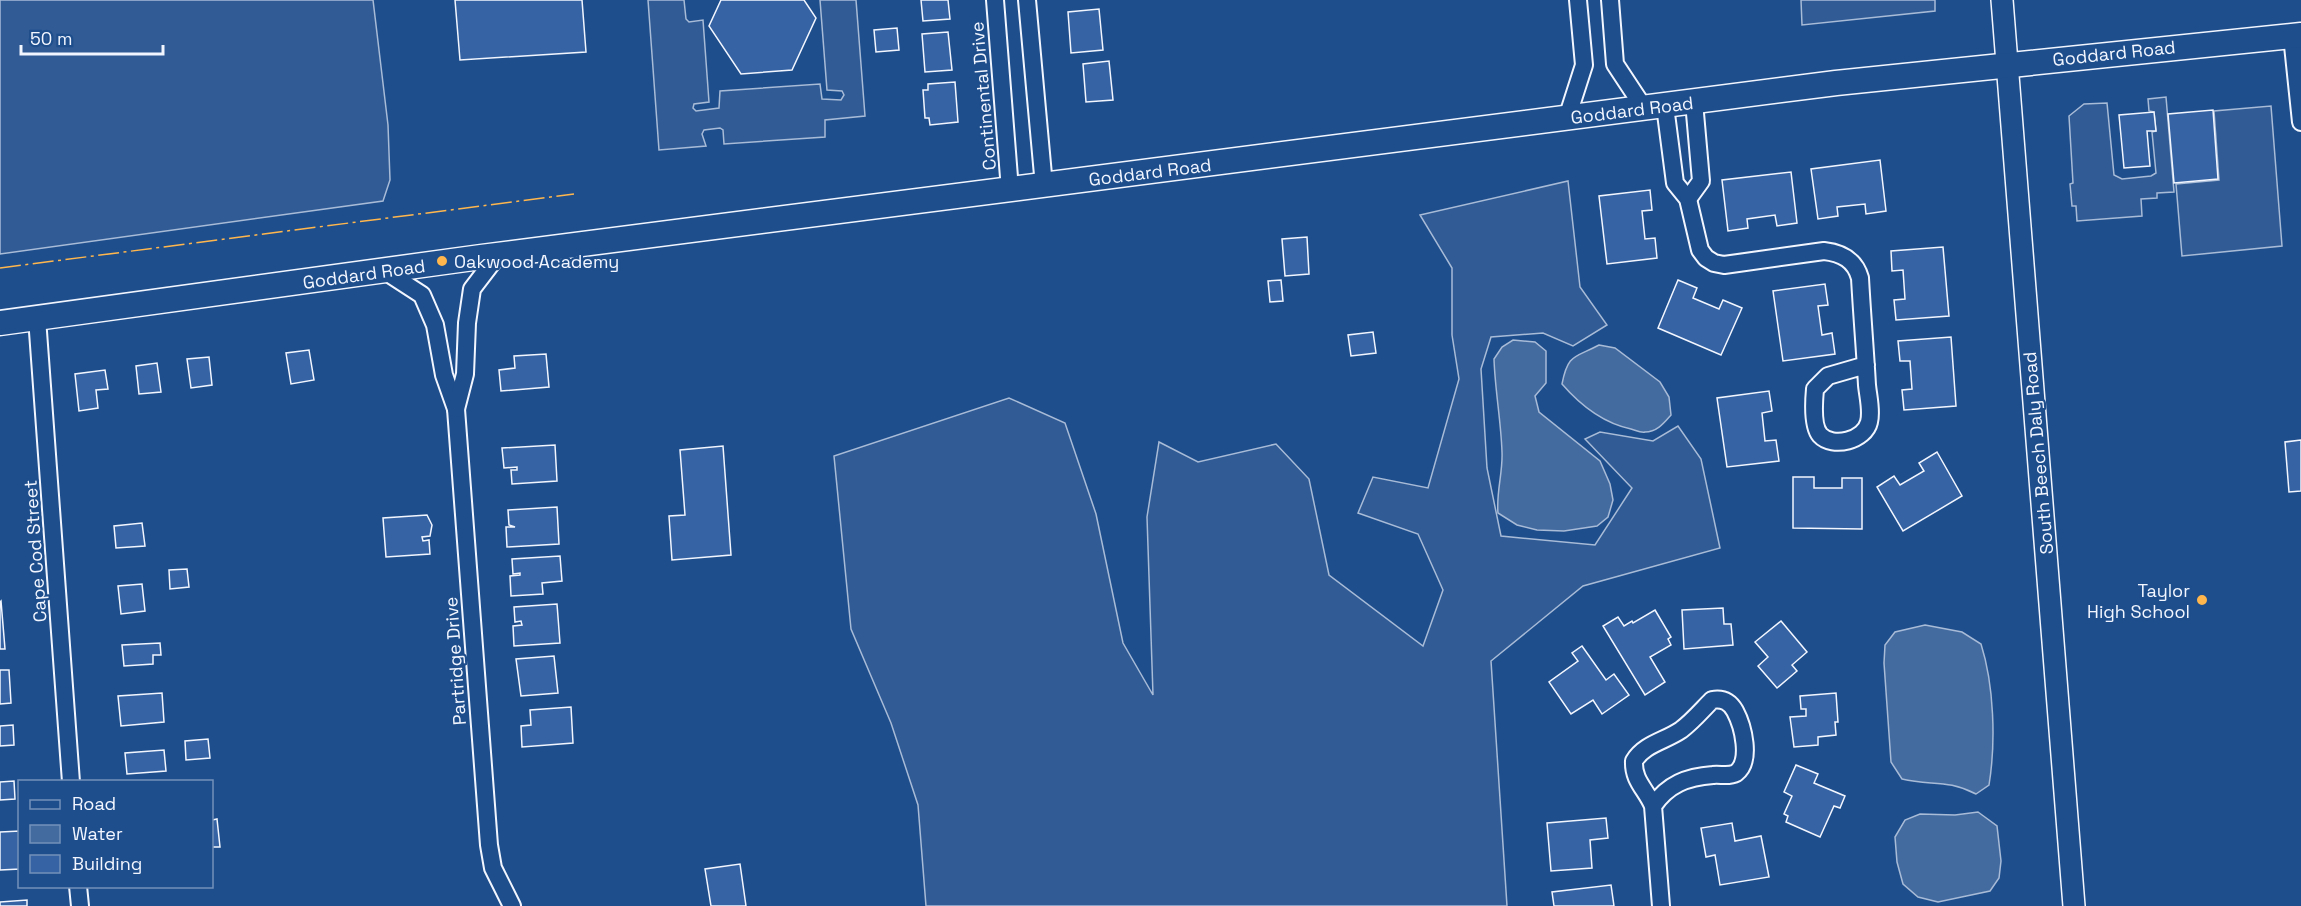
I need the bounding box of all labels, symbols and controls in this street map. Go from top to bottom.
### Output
scale bar [21,18,164,56]
street label: Continental Drive [965,21,1001,171]
text: 50 m [30,27,72,50]
street label: Goddard Road [2051,35,2177,71]
street label: Goddard Road [1569,91,1695,129]
street label: Goddard Road [1087,153,1213,191]
place label: Oakwood Academy [454,250,619,273]
street label: Goddard Road [301,254,427,294]
marker: Oakwood Academy [435,254,449,268]
street label: South Beech Daly Road [2018,351,2058,555]
street label: Cape Cod Street [19,479,51,623]
place label: Taylor High School [2087,579,2190,623]
marker: Taylor High School [2195,593,2209,607]
street label: Partridge Drive [439,596,471,726]
legend [18,780,213,888]
text: Road [72,792,116,815]
text: Water [72,822,123,845]
text: Building [72,852,142,875]

